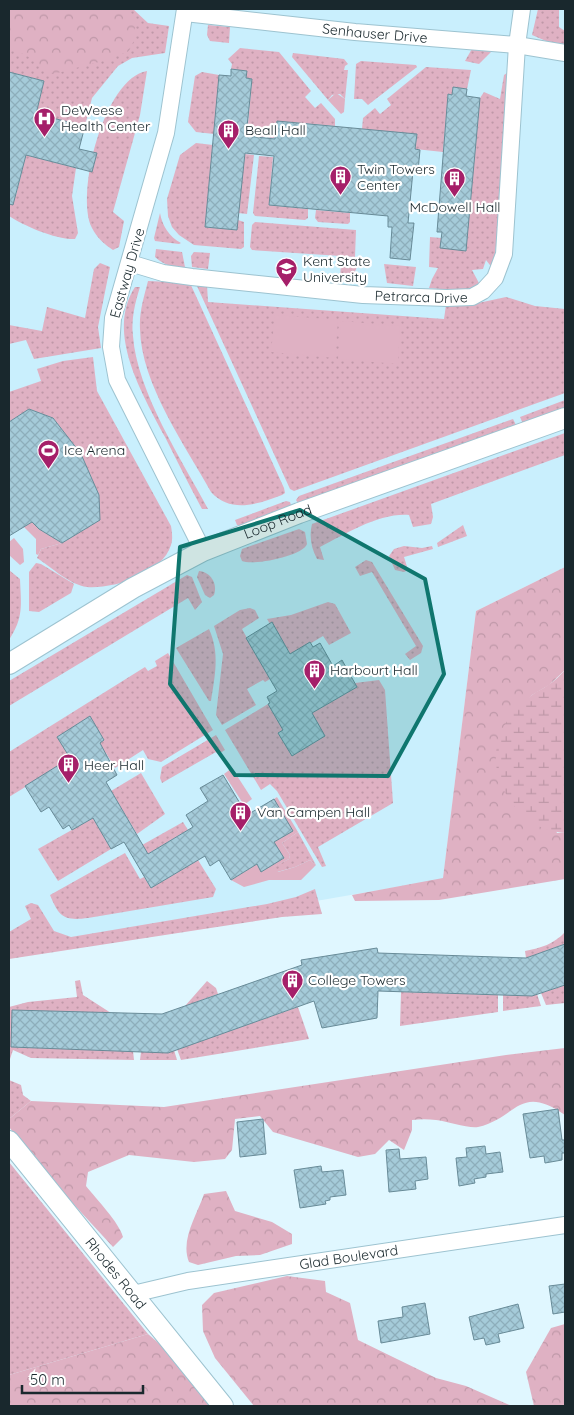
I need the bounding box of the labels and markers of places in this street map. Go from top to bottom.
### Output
place label: DeWeese Health Center [61,101,151,135]
hospital icon: DeWeese Health Center [33,106,57,137]
building icon: Beall Hall [217,118,241,149]
place label: Beall Hall [245,121,306,139]
place label: Twin Towers Center [357,160,435,194]
building icon: Twin Towers Center [329,165,353,196]
building icon: McDowell Hall [443,167,467,198]
place label: McDowell Hall [409,198,501,216]
place label: Kent State University [303,252,370,286]
school or university icon: Kent State University [275,257,299,288]
sports icon: Ice Arena [36,438,60,469]
place label: Ice Arena [64,441,125,459]
building icon: Harbourt Hall [302,658,326,689]
place label: Harbourt Hall [330,661,418,679]
building icon: Heer Hall [56,753,80,784]
place label: Heer Hall [84,756,144,774]
building icon: Van Campen Hall [229,800,253,831]
place label: Van Campen Hall [257,803,370,821]
building icon: College Towers [280,968,304,999]
place label: College Towers [308,971,406,989]

